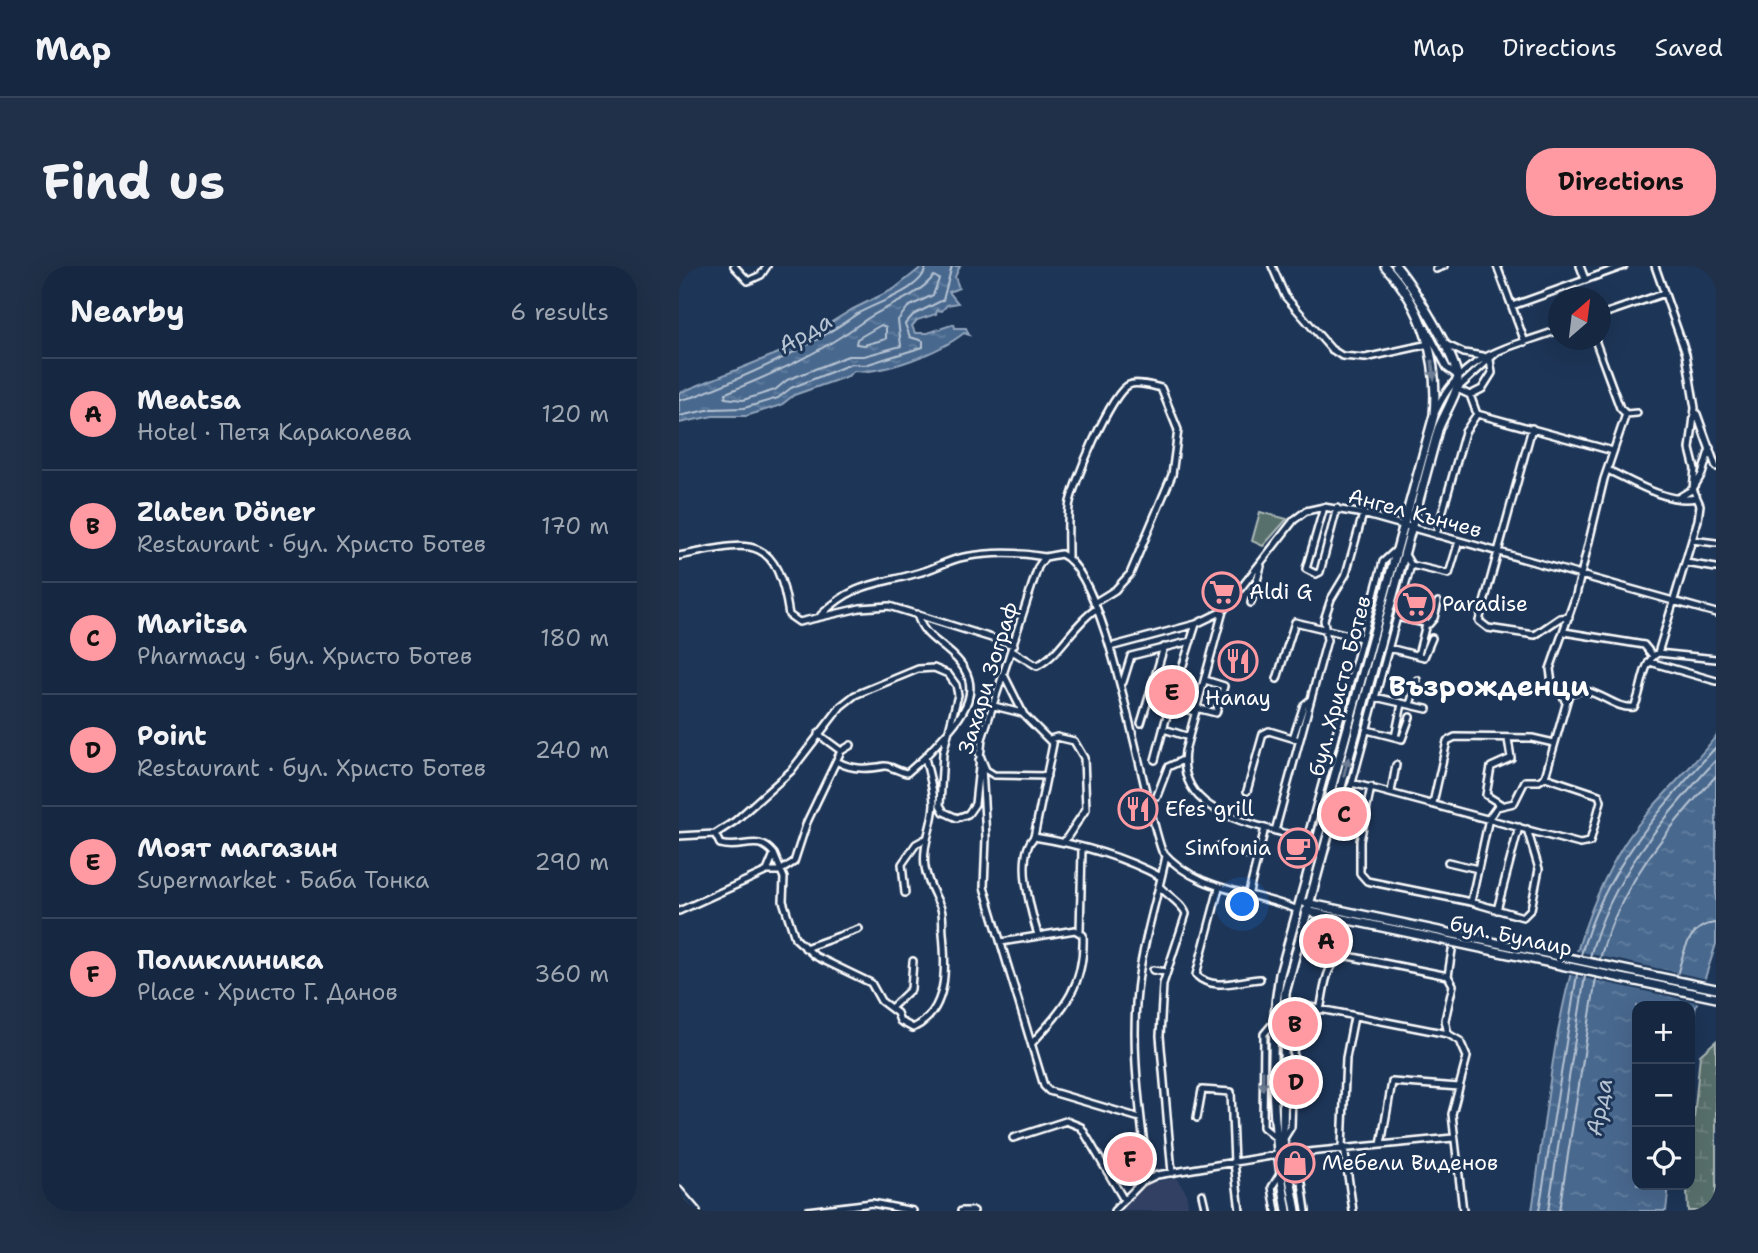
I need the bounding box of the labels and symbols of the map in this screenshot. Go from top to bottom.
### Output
north arrow [1548,287,1611,350]
water label: Арда [772,305,838,361]
one-way arrow [1427,359,1438,381]
street label: Ангел Кънчев [1345,482,1485,544]
supermarket icon: Aldi G [1201,571,1243,613]
place label: Aldi G [1249,578,1313,606]
supermarket icon: Paradise [1394,583,1436,625]
place label: Paradise [1442,590,1528,618]
street label: бул. Христо Ботев [1302,593,1378,779]
street label: Захари Зограф [952,599,1024,757]
restaurant icon: Hanay [1217,640,1259,682]
pin: E [1149,666,1195,718]
district label: Възрожденци [1388,667,1590,705]
place label: Hanay [1205,684,1271,712]
one-way arrow [1341,756,1352,778]
restaurant icon: Efes grill [1117,788,1159,830]
pin: C [1321,788,1367,840]
place label: Efes grill [1165,795,1254,823]
cafe icon: Simfonia [1277,827,1319,869]
place label: Simfonia [1185,834,1271,862]
your location [1225,887,1259,921]
street label: бул. Булаир [1447,909,1575,963]
pin: A [1303,915,1349,967]
pin: B [1272,998,1318,1050]
pin: D [1273,1056,1319,1108]
one-way arrow [1257,1069,1269,1091]
water label: Арда [1579,1076,1619,1138]
pin: F [1107,1133,1153,1185]
shop icon: Мебели Виденов [1274,1142,1316,1184]
place label: Мебели Виденов [1322,1149,1498,1177]

